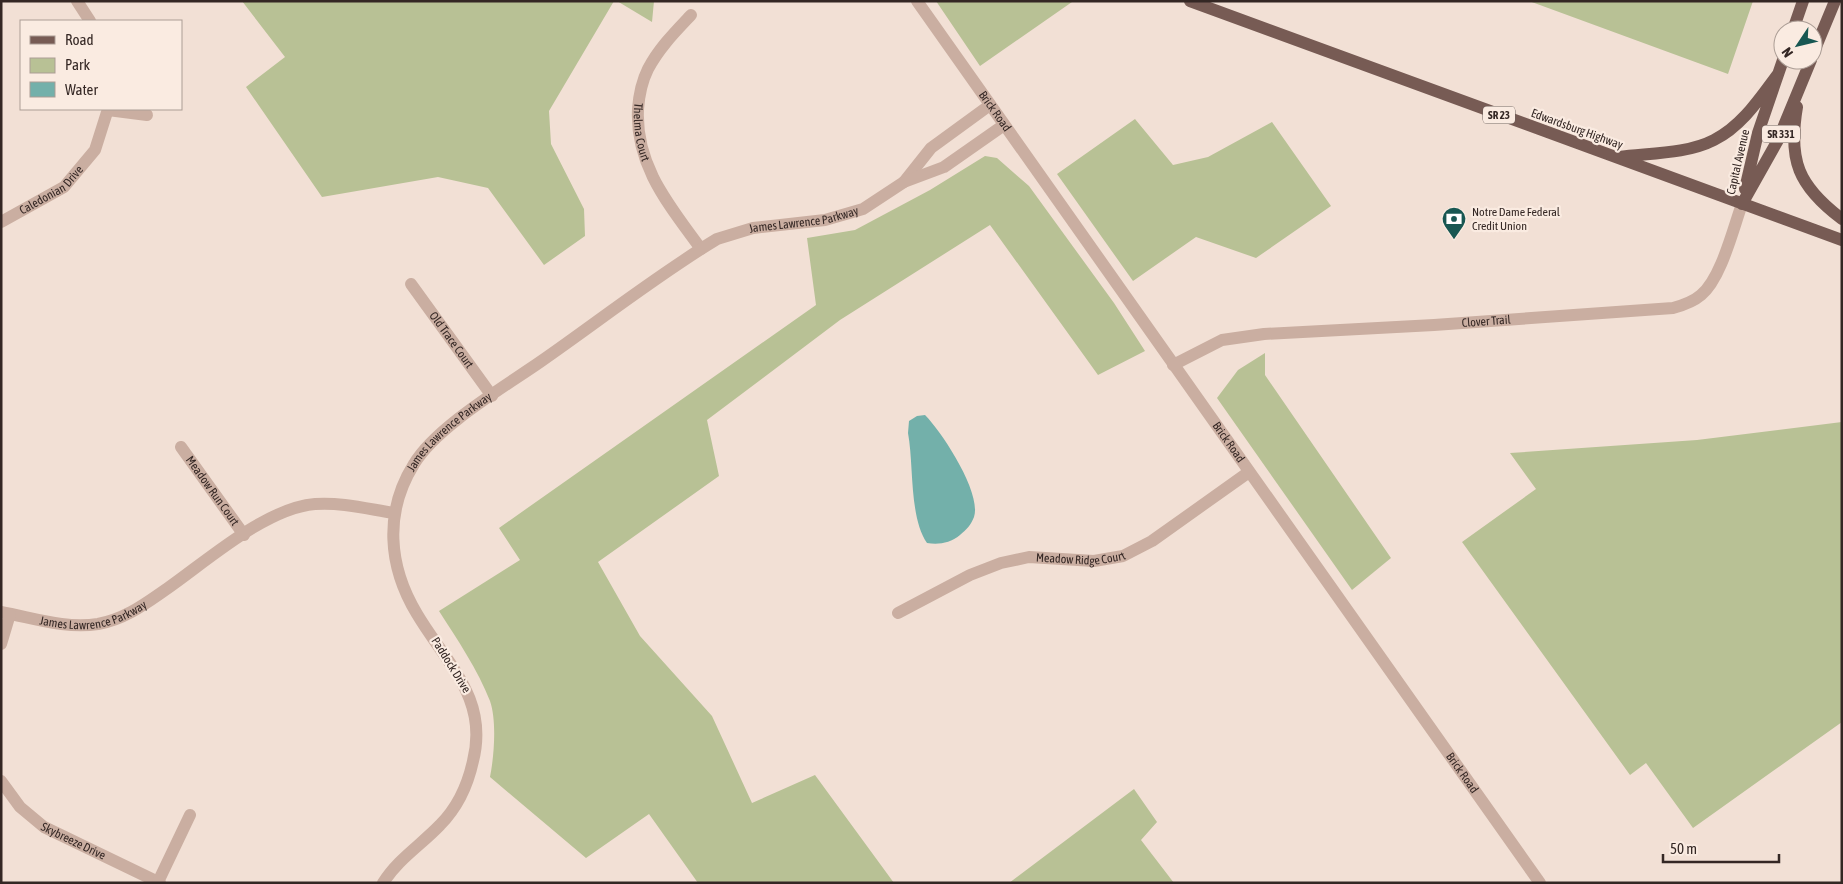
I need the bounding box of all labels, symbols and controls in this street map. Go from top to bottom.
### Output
legend [20,20,182,110]
north arrow [1773,20,1823,70]
text: Road [65,31,94,48]
text: N [1778,44,1796,60]
text: Park [65,56,90,73]
text: Water [65,81,98,98]
street label: Brick Road [976,88,1014,134]
street label: Thelma Court [631,102,653,164]
road number: SR 23 [1483,106,1515,124]
street label: Edwardsburg Highway [1529,106,1625,152]
road number: SR 331 [1762,126,1800,142]
street label: Capital Avenue [1724,128,1752,196]
street label: Caledonian Drive [17,163,86,217]
street label: James Lawrence Parkway [747,204,860,236]
place label: Notre Dame Federal Credit Union [1472,205,1561,233]
bank icon: Notre Dame Federal Credit Union [1441,206,1467,240]
street label: Old Trace Court [426,309,477,371]
street label: Clover Trail [1461,313,1512,330]
street label: James Lawrence Parkway [404,390,494,474]
street label: Brick Road [1209,419,1248,465]
street label: Meadow Run Court [183,453,242,529]
street label: Meadow Ridge Court [1036,549,1128,568]
street label: James Lawrence Parkway [38,597,149,632]
street label: Paddock Drive [428,635,474,695]
street label: Brick Road [1443,750,1481,796]
street label: Skybreeze Drive [39,820,108,863]
scale bar [1663,832,1779,864]
text: 50 m [1670,840,1697,857]

